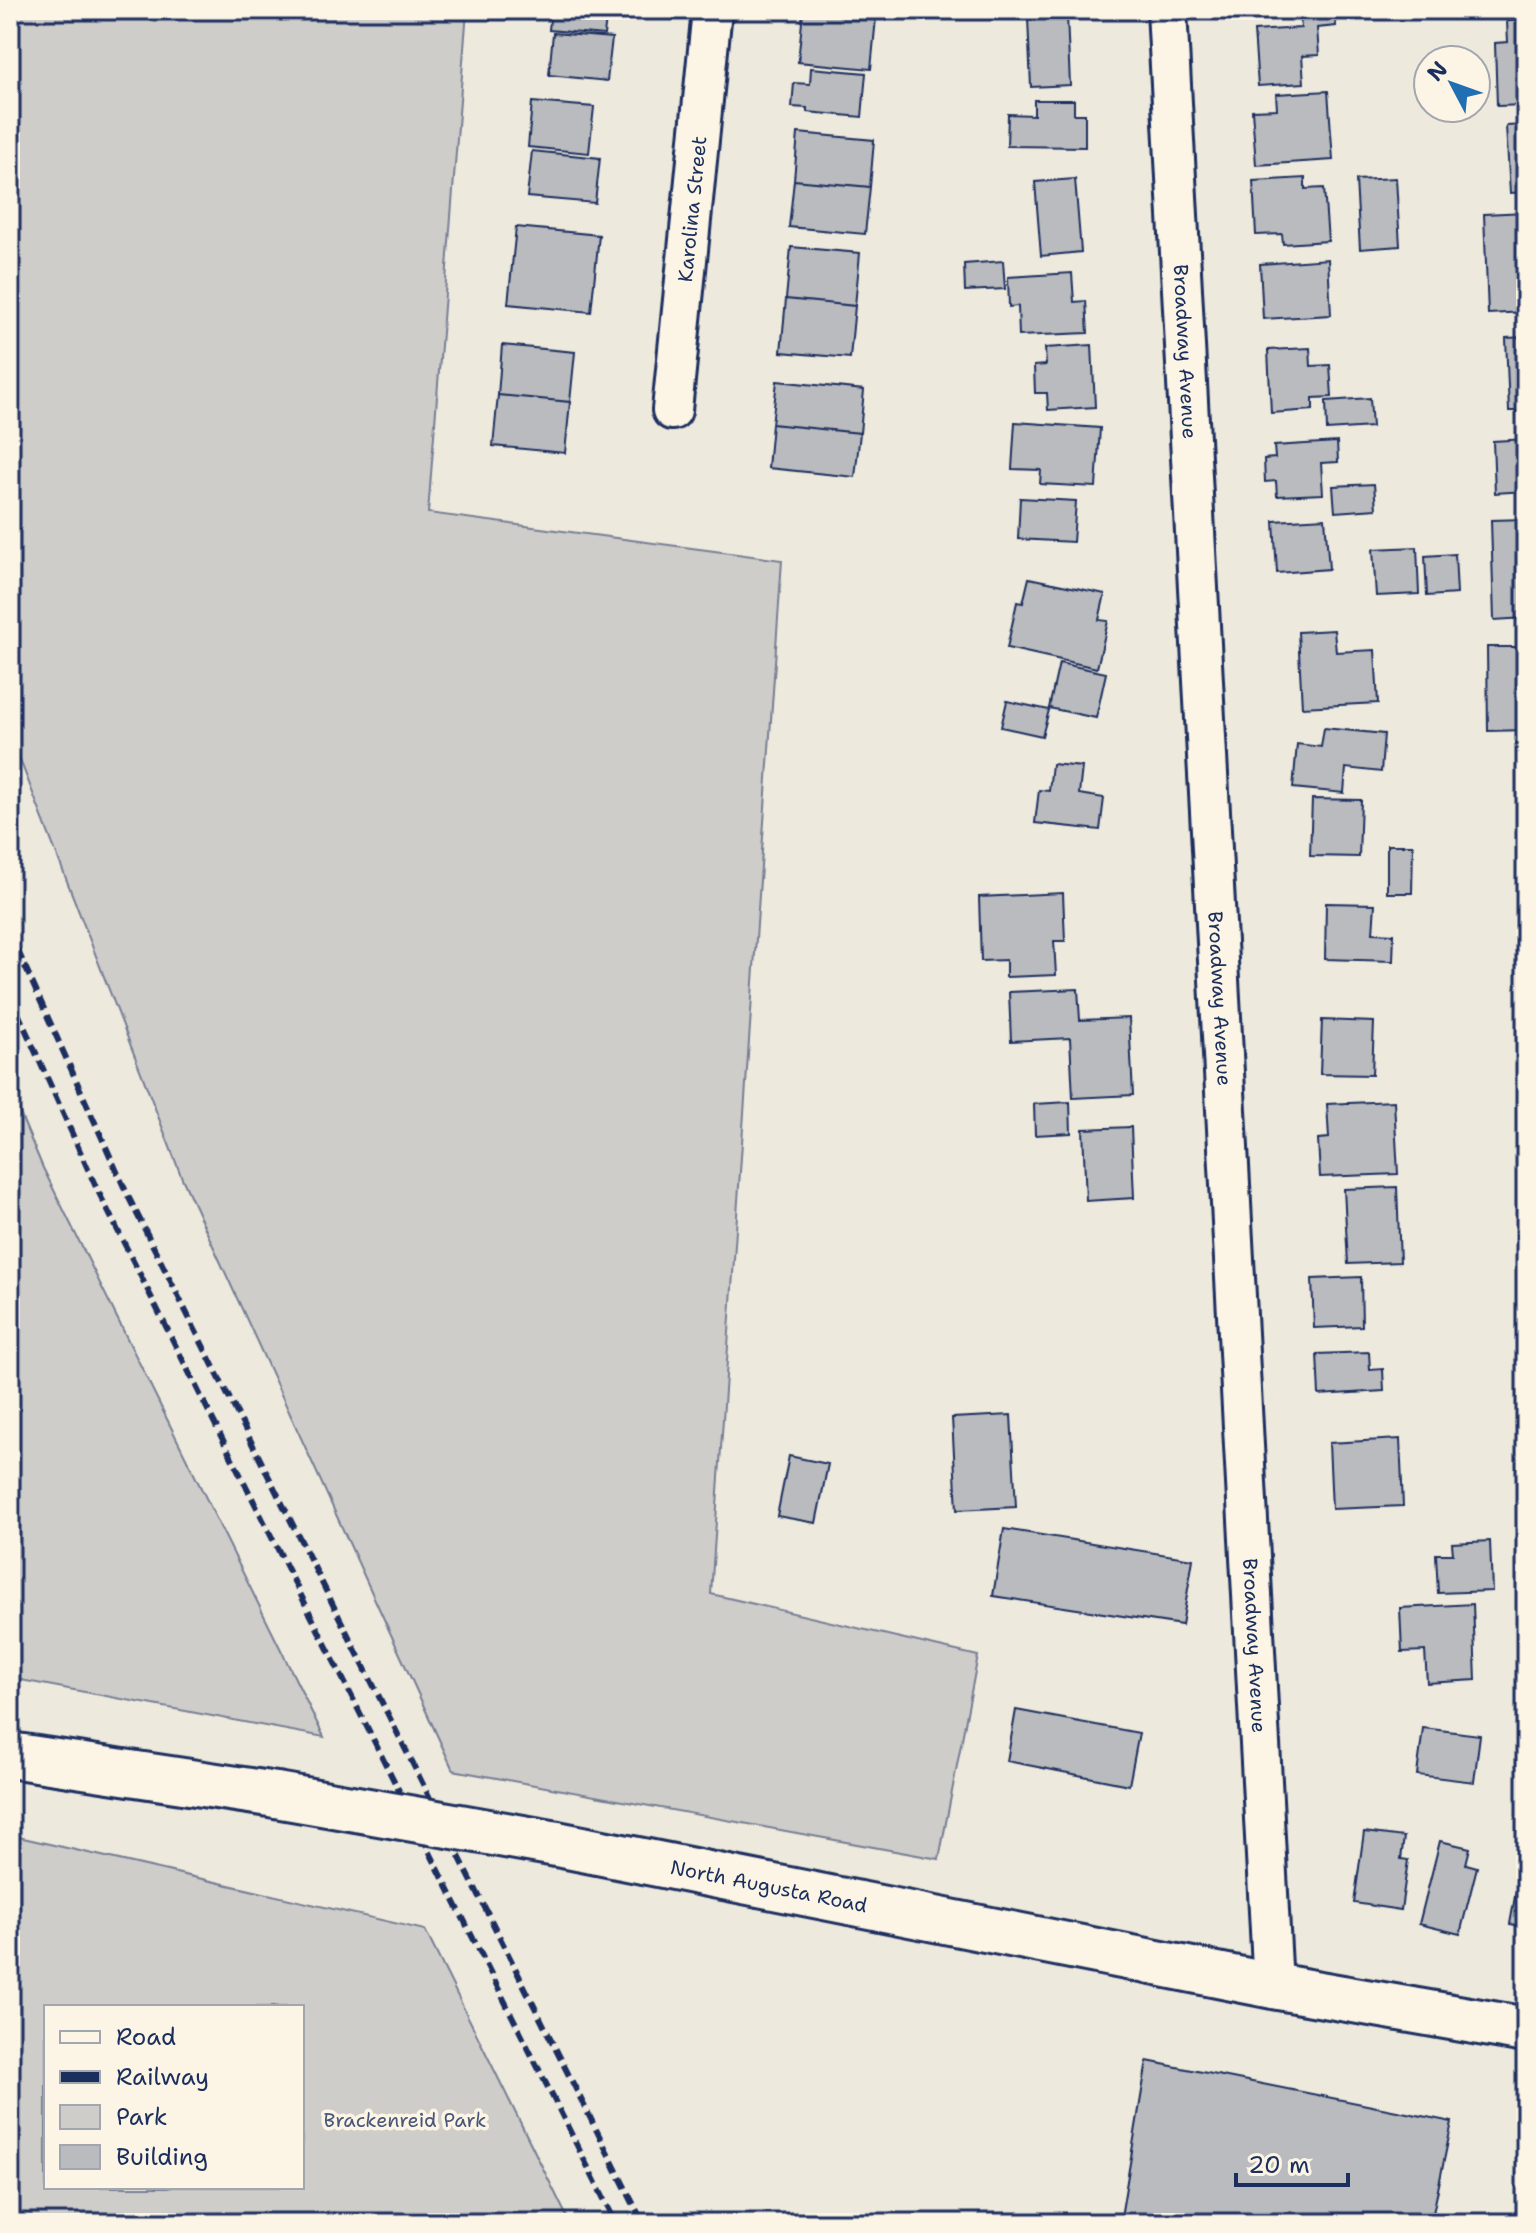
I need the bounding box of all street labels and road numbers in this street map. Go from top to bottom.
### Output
street label: Karolina Street [672,135,712,283]
street label: Broadway Avenue [1168,263,1203,440]
street label: Broadway Avenue [1202,910,1238,1087]
street label: Broadway Avenue [1237,1558,1272,1734]
street label: North Augusta Road [668,1854,870,1918]

